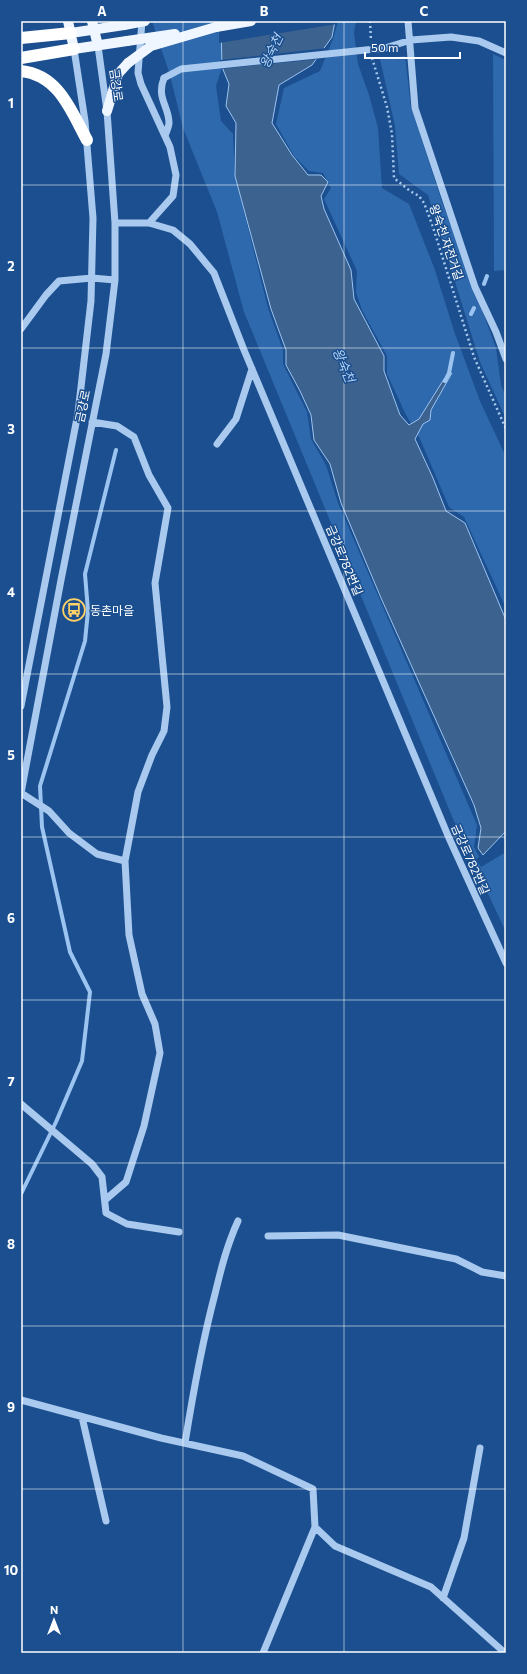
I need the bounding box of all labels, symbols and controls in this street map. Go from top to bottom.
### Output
text: A [97,3,107,19]
text: B [260,3,269,19]
text: C [420,3,429,19]
water label: 왕숙천 [256,30,287,71]
scale bar [365,34,460,60]
text: 50 m [371,40,399,54]
street label: 금강로 [108,68,126,102]
text: 1 [8,95,14,111]
street label: 왕숙천 자전거길 [427,202,467,282]
text: 2 [7,258,15,274]
water label: 왕숙천 [330,345,359,386]
street label: 금강로 [72,388,92,424]
text: 3 [7,421,15,437]
street label: 금강로782번길 [324,523,366,597]
text: 4 [7,584,15,600]
bus stop icon: 동촌마을 [61,597,87,623]
place label: 동촌마을 [90,603,134,617]
text: 5 [7,747,15,763]
street label: 금강로782번길 [449,822,493,896]
text: 6 [7,910,15,926]
text: 7 [7,1073,15,1089]
text: 8 [7,1236,15,1252]
text: 9 [7,1399,15,1415]
text: 10 [4,1562,19,1578]
north arrow [34,1600,74,1640]
text: N [50,1603,58,1616]

